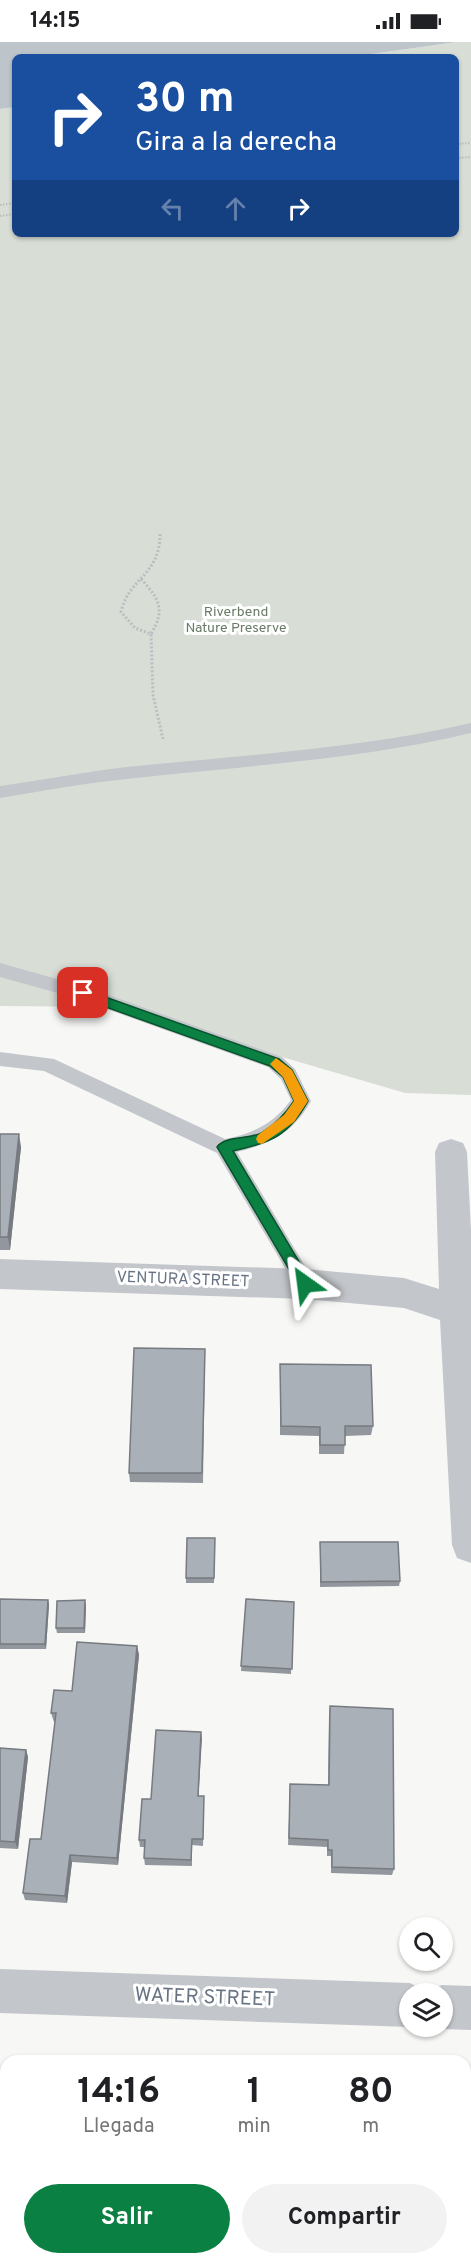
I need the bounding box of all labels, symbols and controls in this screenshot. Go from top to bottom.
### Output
text: 14:15 [30,8,81,35]
text: 30 m [135,74,234,127]
icon: right [36,78,114,156]
text: Gira a la derecha [135,126,337,160]
icon: left [156,192,189,225]
icon: ahead [219,192,252,225]
icon: right [282,192,315,225]
park label: Riverbend Nature Preserve [185,604,287,637]
pin [57,967,108,1018]
icon: arrive [66,976,99,1009]
position arrow [273,1252,337,1316]
street label: VENTURA STREET [116,1268,250,1292]
map controls [399,1917,453,2037]
button: search [399,1917,453,1971]
street label: WATER STREET [134,1983,276,2013]
button: layers [399,1983,453,2037]
text: 14:16 [77,2070,160,2116]
text: 1 [247,2070,261,2116]
text: 80 [348,2070,394,2116]
text: Llegada [83,2114,154,2140]
text: min [237,2114,271,2140]
text: m [362,2114,379,2140]
button: Salir [24,2184,230,2253]
button: Compartir [242,2184,447,2253]

